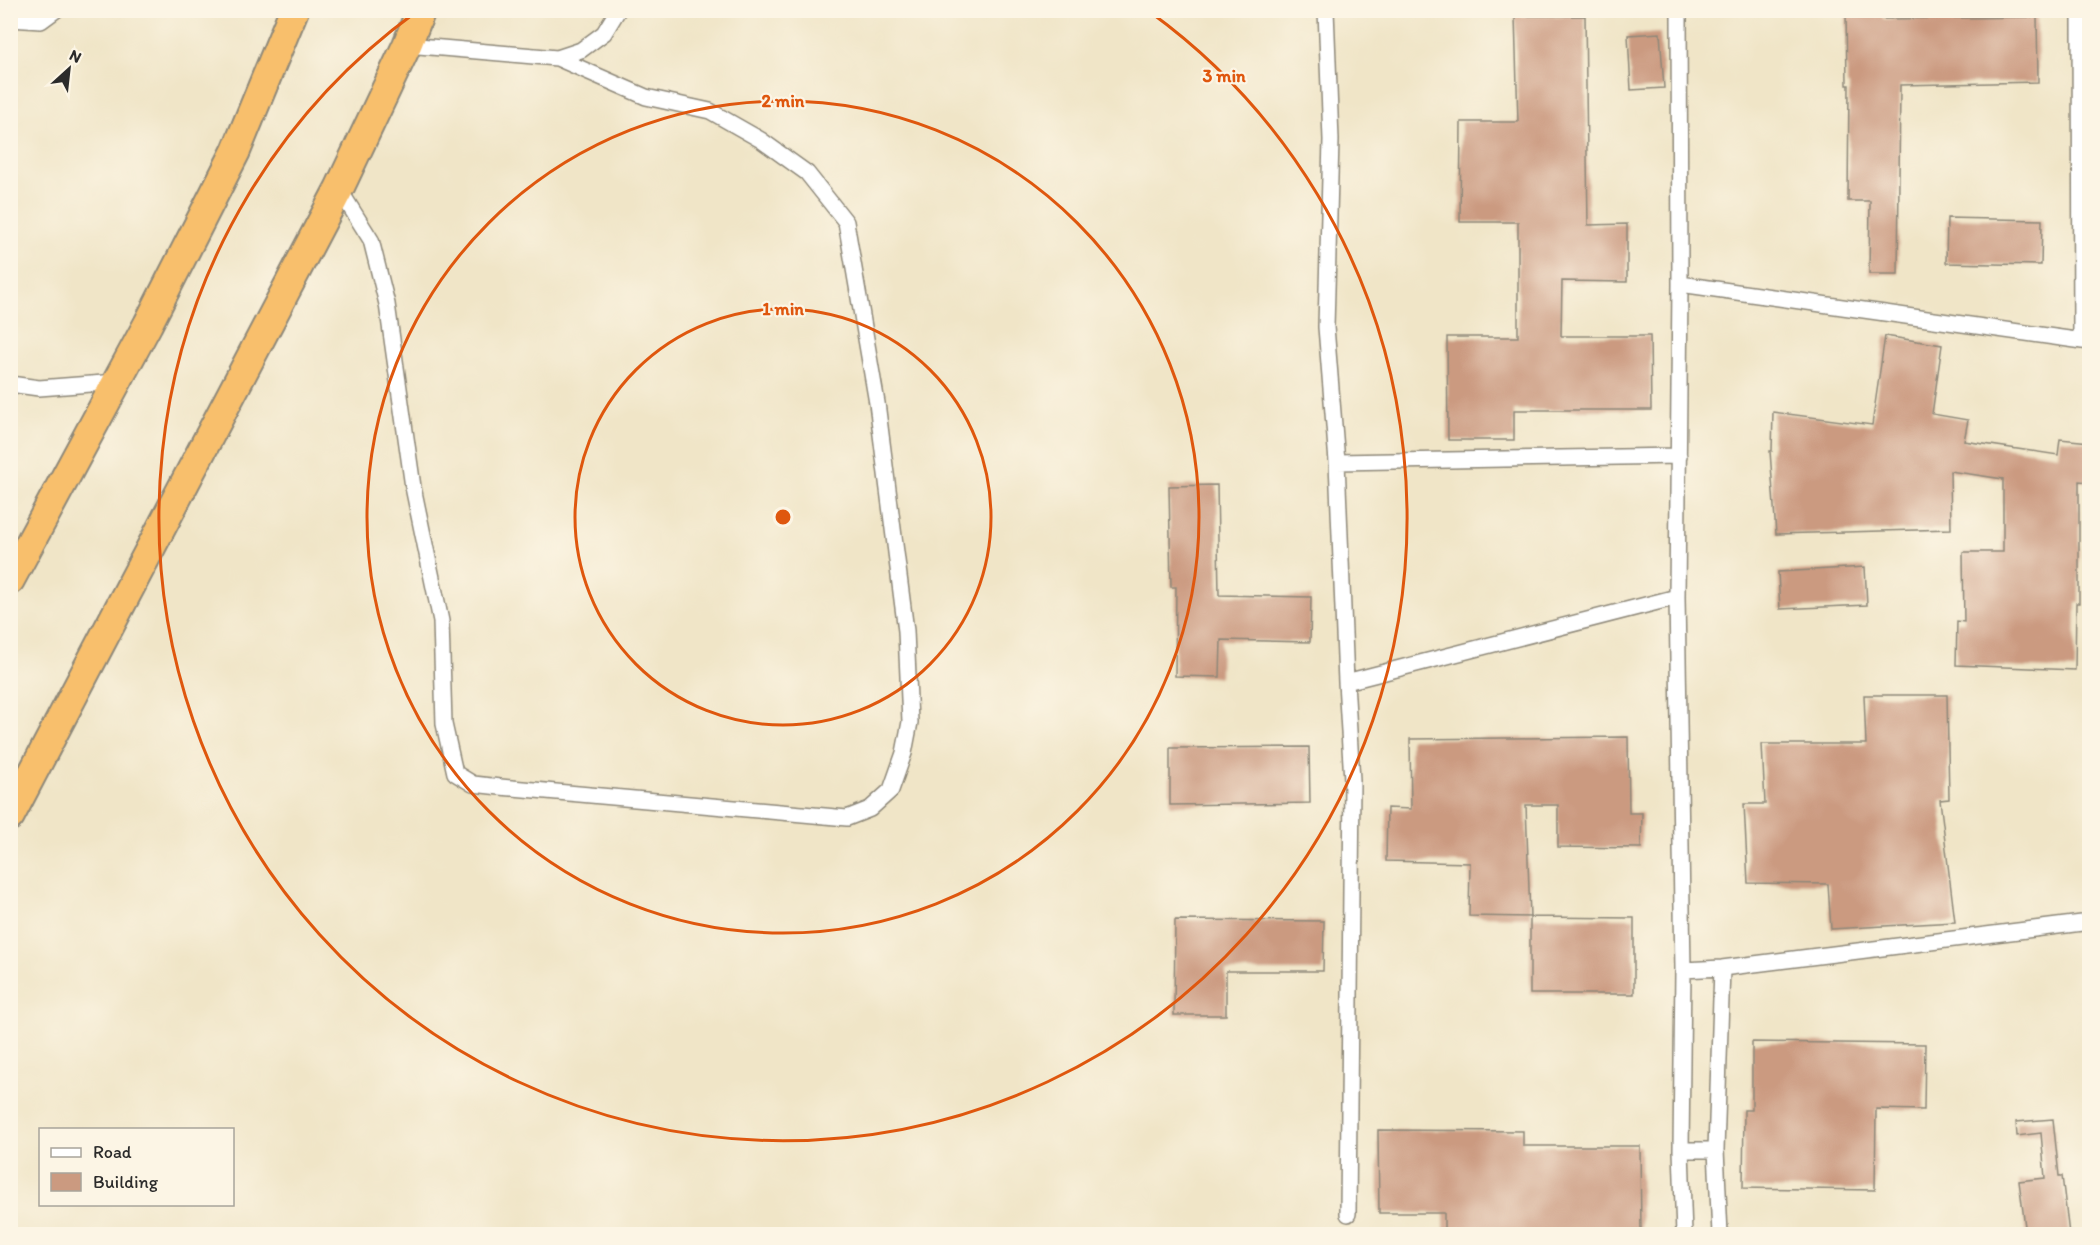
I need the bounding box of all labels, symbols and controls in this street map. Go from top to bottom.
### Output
north arrow [39,39,99,99]
text: N [66,45,85,67]
text: 3 min [1202,65,1246,87]
text: 2 min [762,90,805,112]
text: 1 min [762,298,804,320]
centre of rings [773,507,793,527]
legend [39,1128,234,1206]
text: Road [93,1141,132,1163]
text: Building [93,1171,159,1193]

